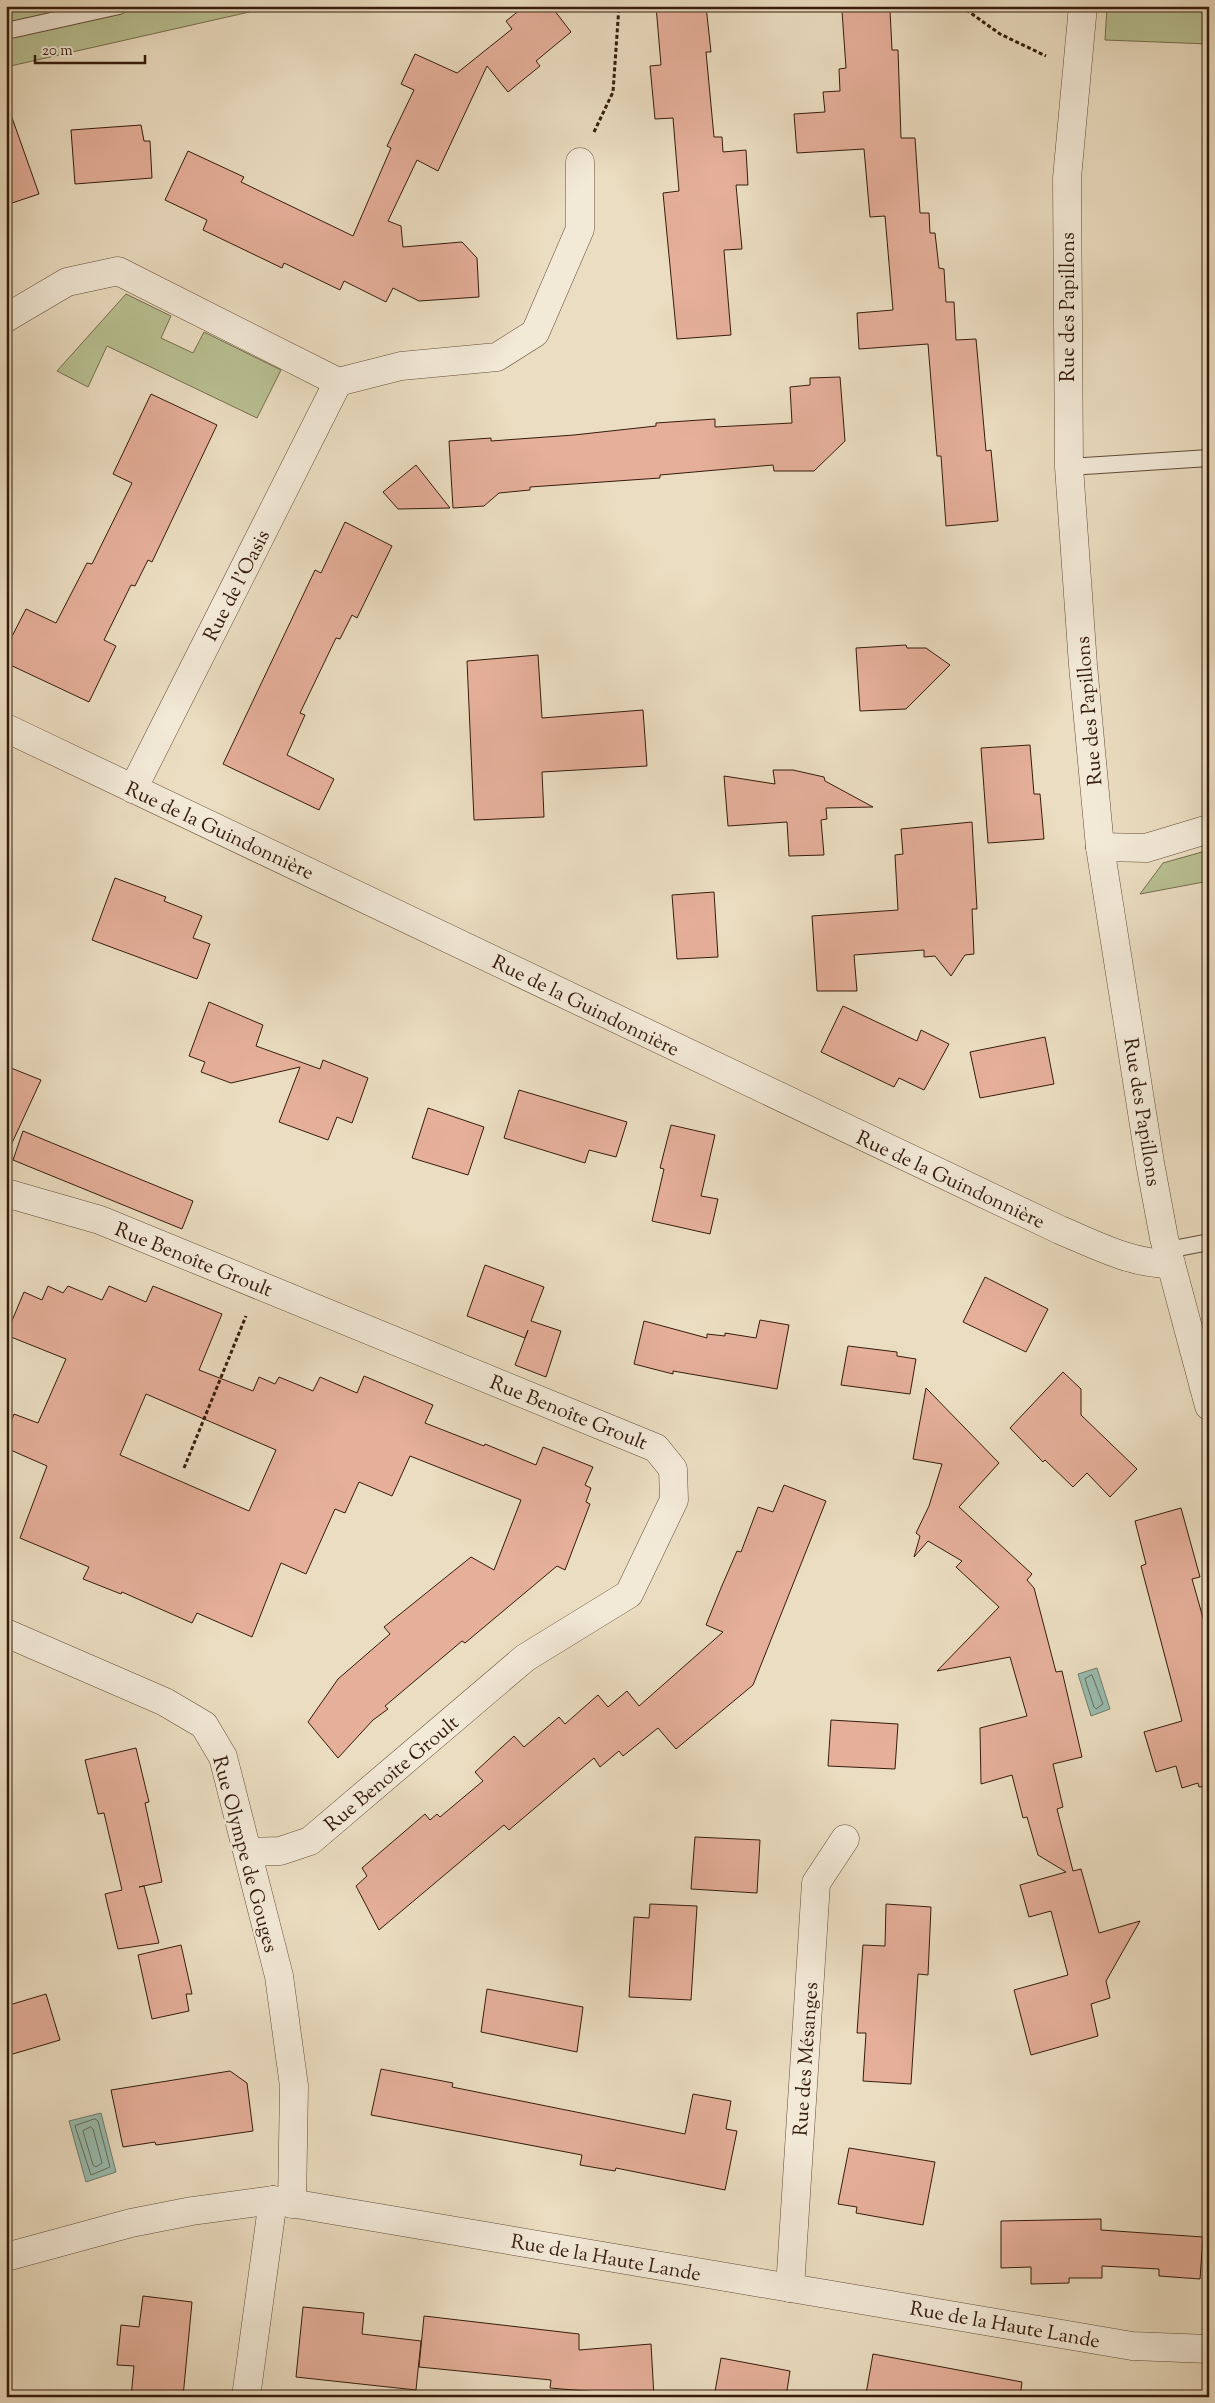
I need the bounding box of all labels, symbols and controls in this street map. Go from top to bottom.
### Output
scale bar [35,32,145,64]
text: 20 m [42,41,73,62]
street label: Rue des Papillons [1055,232,1084,382]
street label: Rue de l'Oasis [198,525,279,647]
street label: Rue des Papillons [1070,635,1111,787]
street label: Rue de la Guindonnière [120,776,318,889]
street label: Rue de la Guindonnière [486,949,683,1065]
street label: Rue des Papillons [1114,1036,1167,1189]
street label: Rue de la Guindonnière [851,1125,1049,1238]
street label: Rue Benoîte Groult [110,1216,276,1306]
street label: Rue Benoîte Groult [485,1369,651,1459]
street label: Rue Benoîte Groult [319,1710,466,1840]
street label: Rue Olympe de Gouges [203,1753,284,1956]
street label: Rue des Mésanges [788,1981,827,2137]
street label: Rue de la Haute Lande [508,2228,703,2290]
street label: Rue de la Haute Lande [907,2295,1102,2357]

